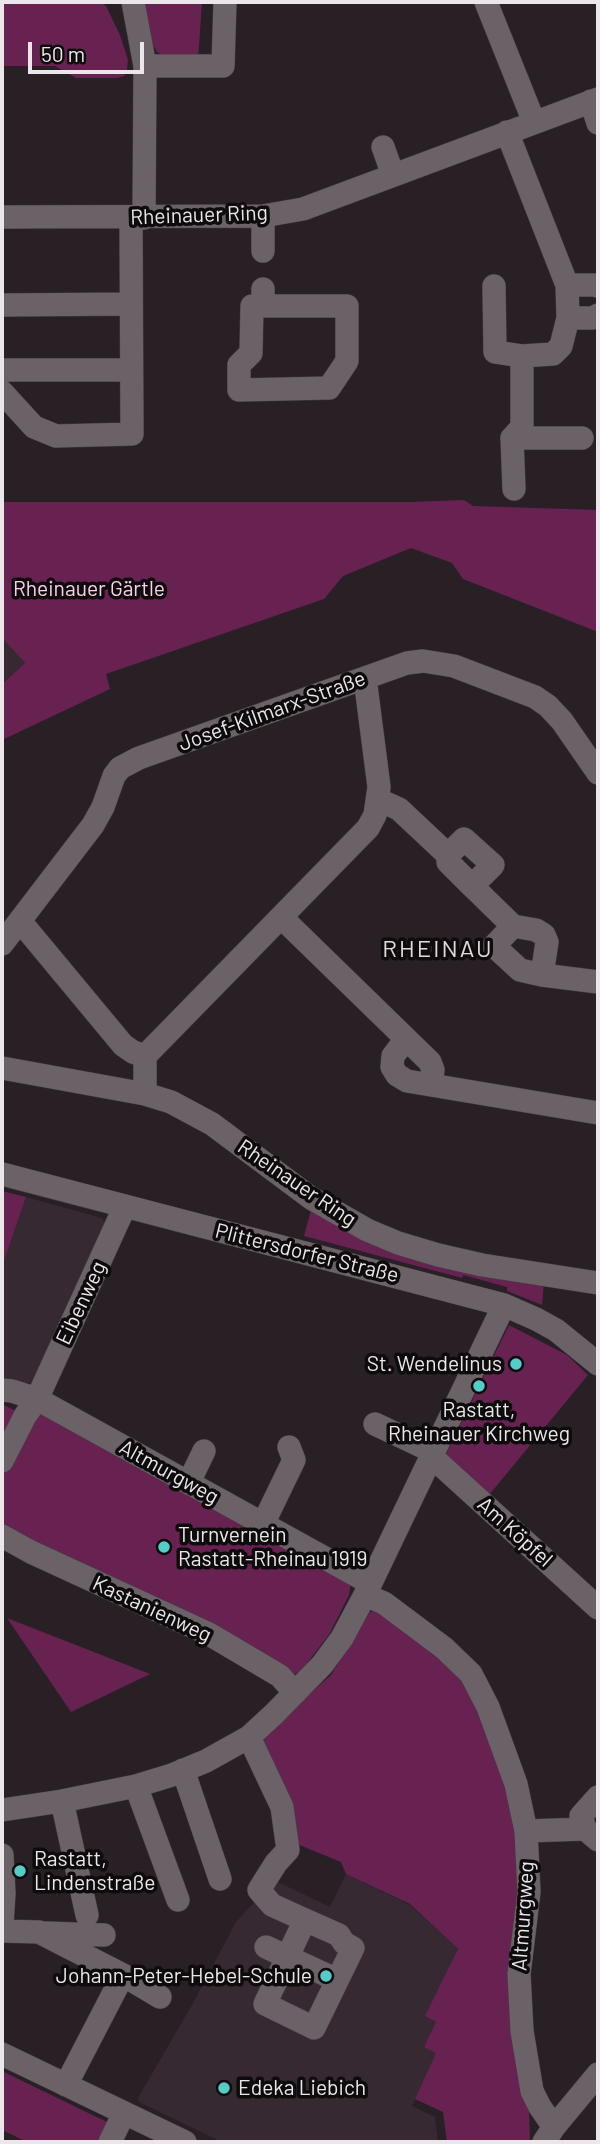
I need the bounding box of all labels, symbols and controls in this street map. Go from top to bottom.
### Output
scale bar [32,28,147,72]
text: 50 m [41,41,85,66]
street label: Rheinauer Ring [130,200,268,230]
park label: Rheinauer Gärtle [13,576,165,602]
street label: Josef-Kilmarx-Straße [175,665,369,757]
district label: RHEINAU [383,935,493,963]
street label: Rheinauer Ring [233,1134,361,1232]
street label: Plittersdorfer Straße [213,1218,401,1288]
street label: Eibenweg [51,1257,111,1349]
place label: St. Wendelinus [367,1351,502,1377]
marker: St. Wendelinus [508,1356,524,1372]
marker: Rastatt, Rheinauer Kirchweg [471,1378,487,1394]
place label: Rastatt, Rheinauer Kirchweg [388,1397,570,1447]
street label: Altmurgweg [115,1434,223,1510]
street label: Am Köpfel [472,1492,558,1572]
place label: Turnvernein Rastatt-Rheinau 1919 [178,1522,367,1572]
marker: Turnvernein Rastatt-Rheinau 1919 [156,1539,172,1555]
street label: Kastanienweg [89,1570,215,1648]
place label: Rastatt, Lindenstraße [34,1846,155,1896]
street label: Altmurgweg [507,1860,539,1972]
marker: Rastatt, Lindenstraße [12,1863,28,1879]
place label: Johann-Peter-Hebel-Schule [56,1963,312,1989]
marker: Johann-Peter-Hebel-Schule [318,1968,334,1984]
place label: Edeka Liebich [238,2075,366,2101]
marker: Edeka Liebich [216,2080,232,2096]

